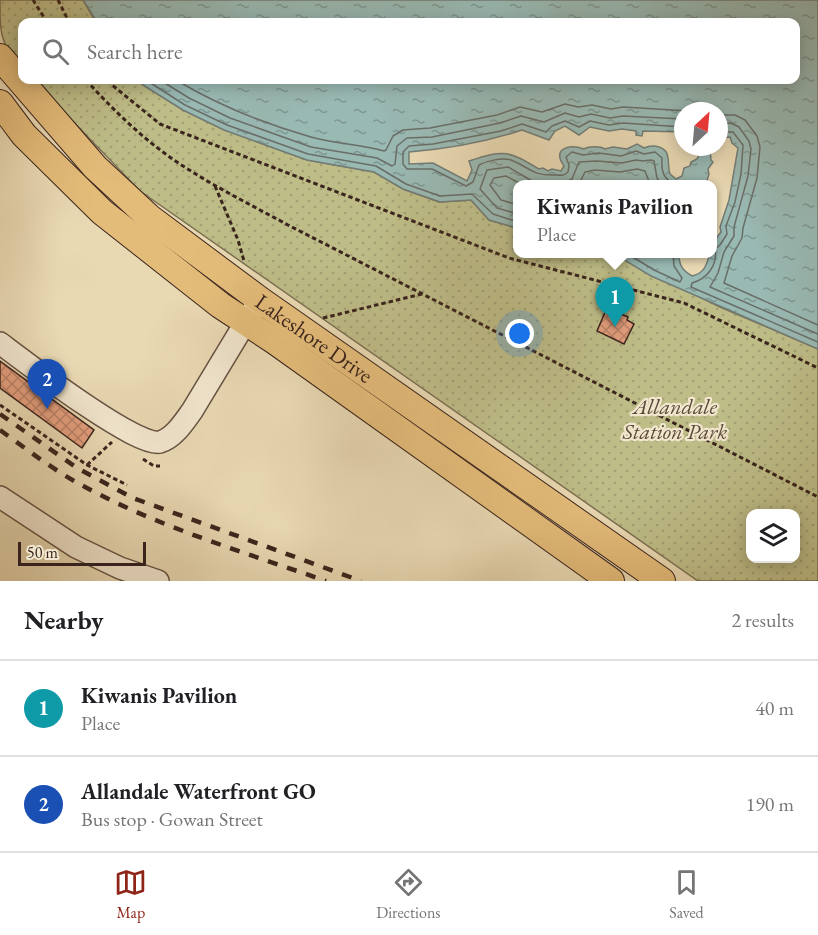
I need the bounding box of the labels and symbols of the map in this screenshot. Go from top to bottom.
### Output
north arrow [674,102,728,156]
pin: 1 [596,278,634,327]
street label: Lakeshore Drive [250,287,379,390]
your location [505,319,534,348]
pin: 2 [28,360,66,409]
park label: Allandale Station Park [622,392,727,446]
scale bar [18,539,146,566]

